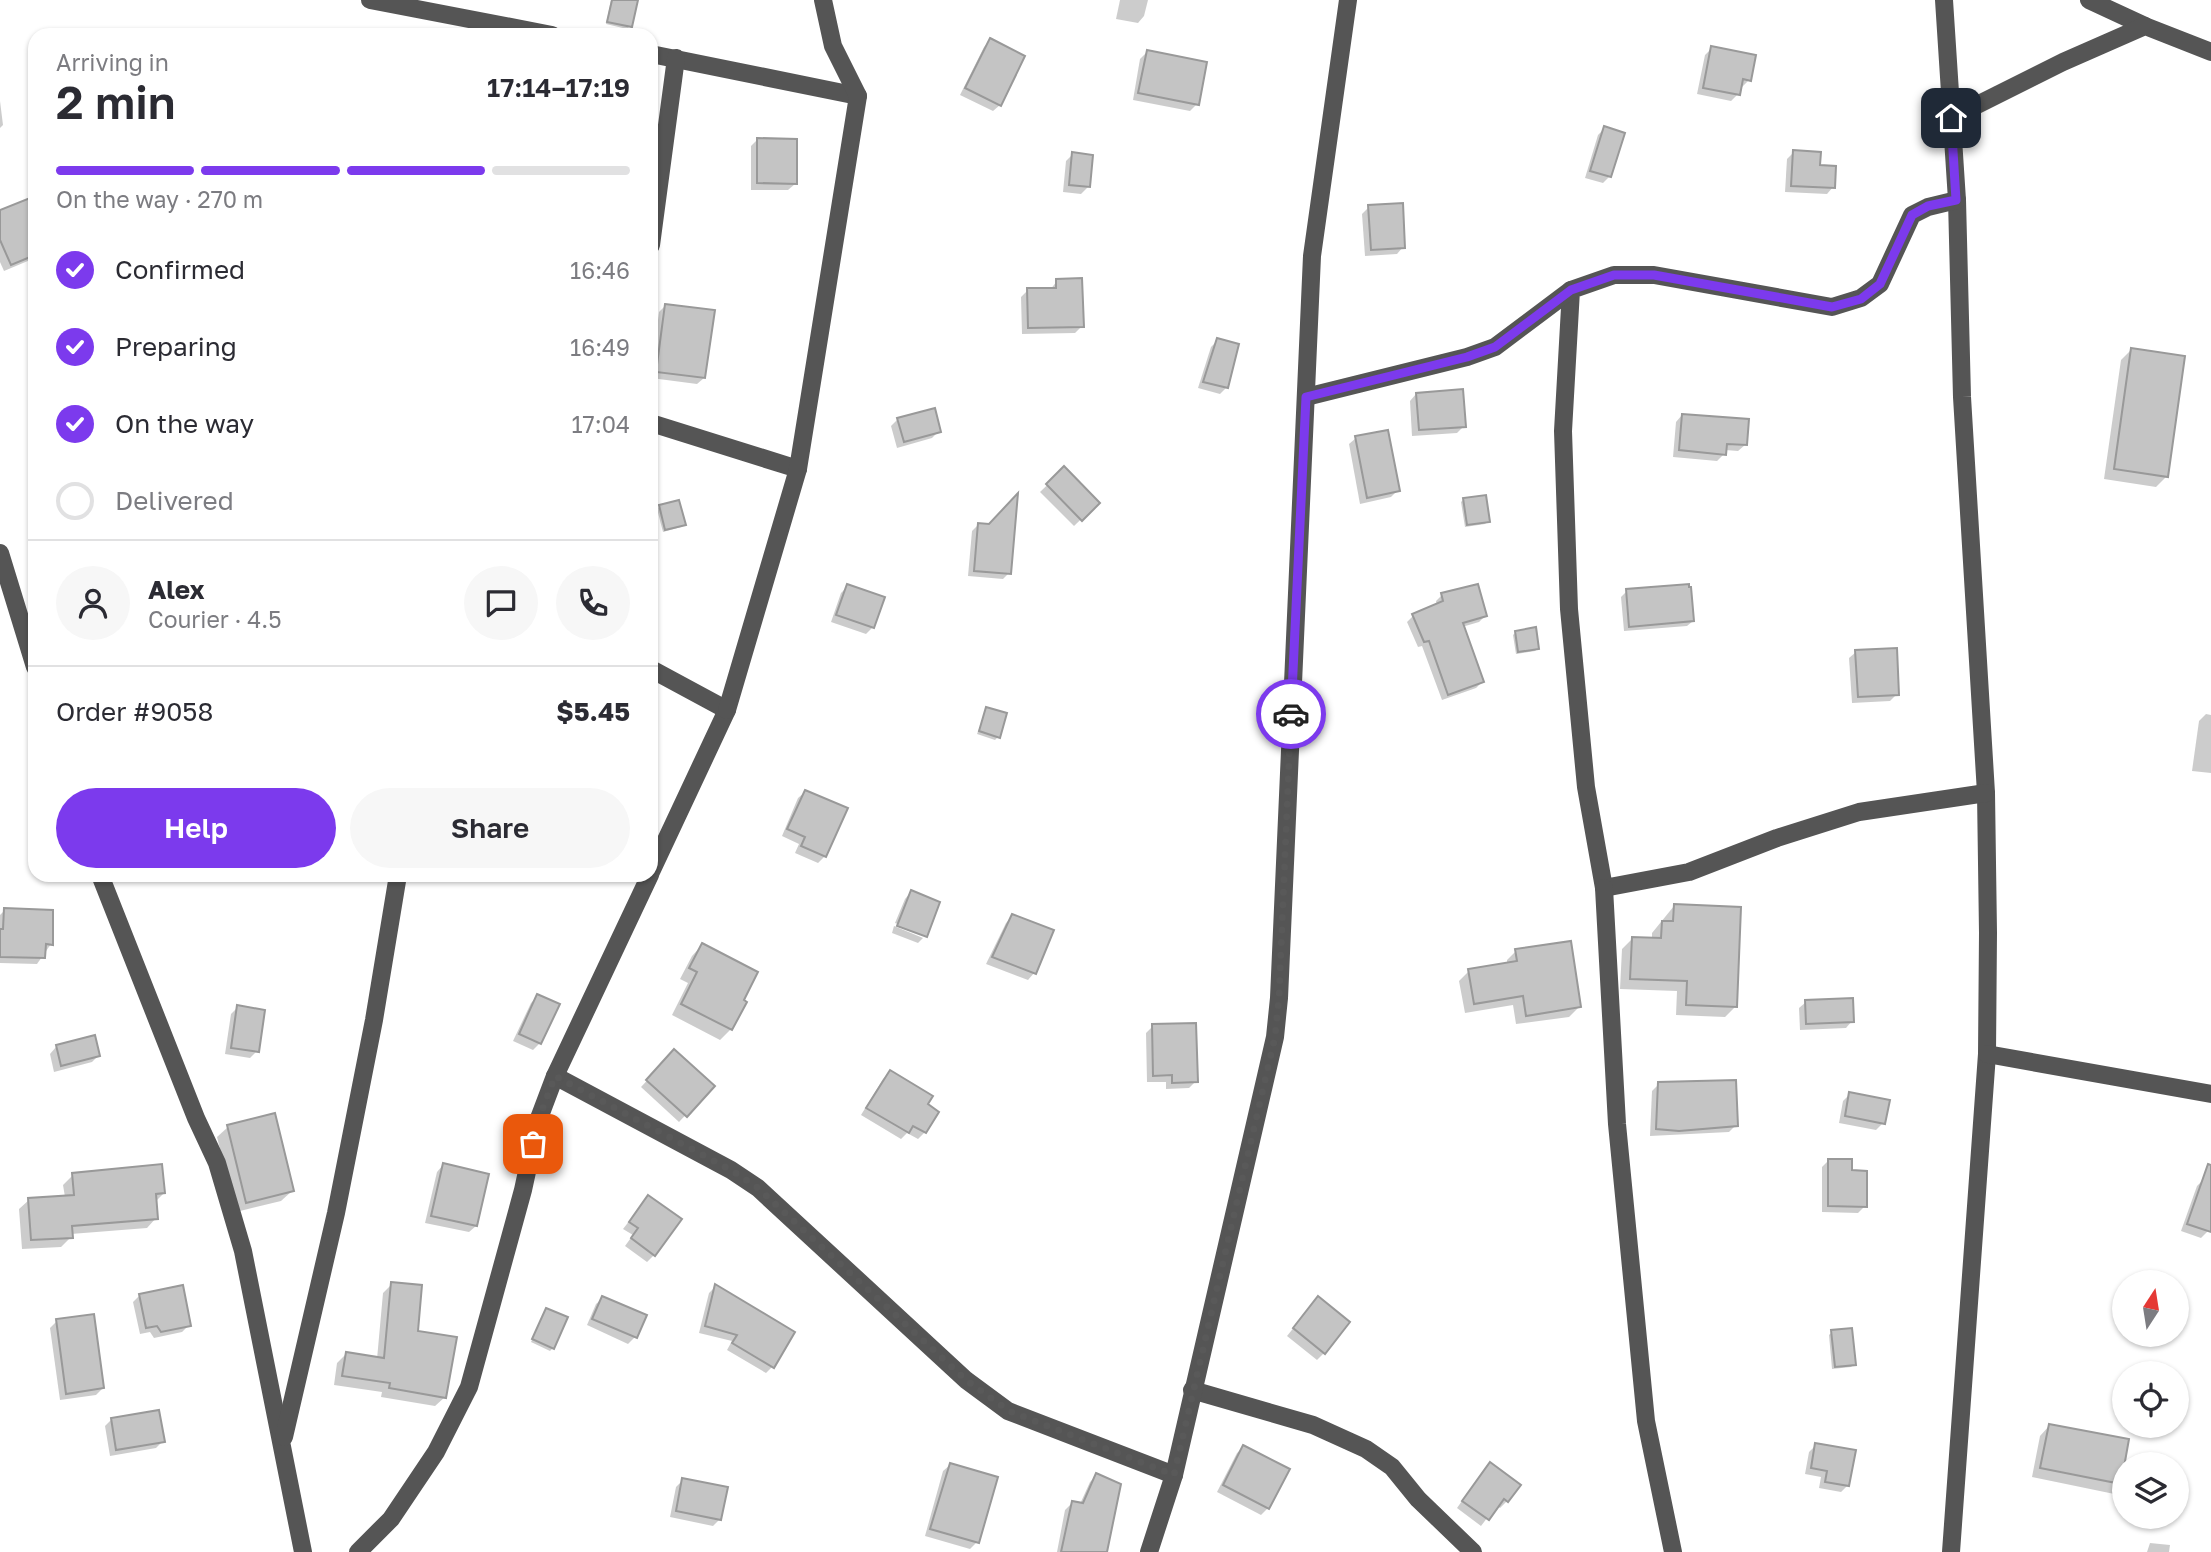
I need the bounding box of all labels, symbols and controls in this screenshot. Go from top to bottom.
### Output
text: Arriving in [56,48,169,76]
text: 17:14–17:19 [487,72,630,103]
text: 2 min [56,74,176,129]
pin [1921,88,1981,148]
icon: home [1932,99,1970,137]
text: On the way · 270 m [56,185,263,213]
icon: check [56,251,94,289]
text: Confirmed [115,254,245,285]
text: 16:46 [570,256,630,284]
icon: check [56,328,94,366]
text: Preparing [115,331,237,362]
text: 16:49 [570,333,630,361]
icon: check [56,405,94,443]
text: On the way [115,408,254,439]
text: 17:04 [571,410,630,438]
text: Delivered [115,485,234,516]
button: person [56,566,130,640]
button: chat [464,566,538,640]
button: phone [556,566,630,640]
text: Alex [148,574,205,605]
text: Courier · 4.5 [148,605,281,633]
courier [1256,679,1326,749]
icon: car [1272,695,1310,733]
text: Order #9058 [56,696,213,727]
text: $5.45 [556,696,630,727]
button: Help [56,788,336,868]
button: Share [350,788,630,868]
pin [503,1114,563,1174]
icon: bag [514,1125,552,1163]
north arrow [2112,1270,2189,1348]
map controls [2112,1270,2189,1529]
button: locate [2112,1361,2189,1438]
button: layers [2112,1452,2189,1529]

